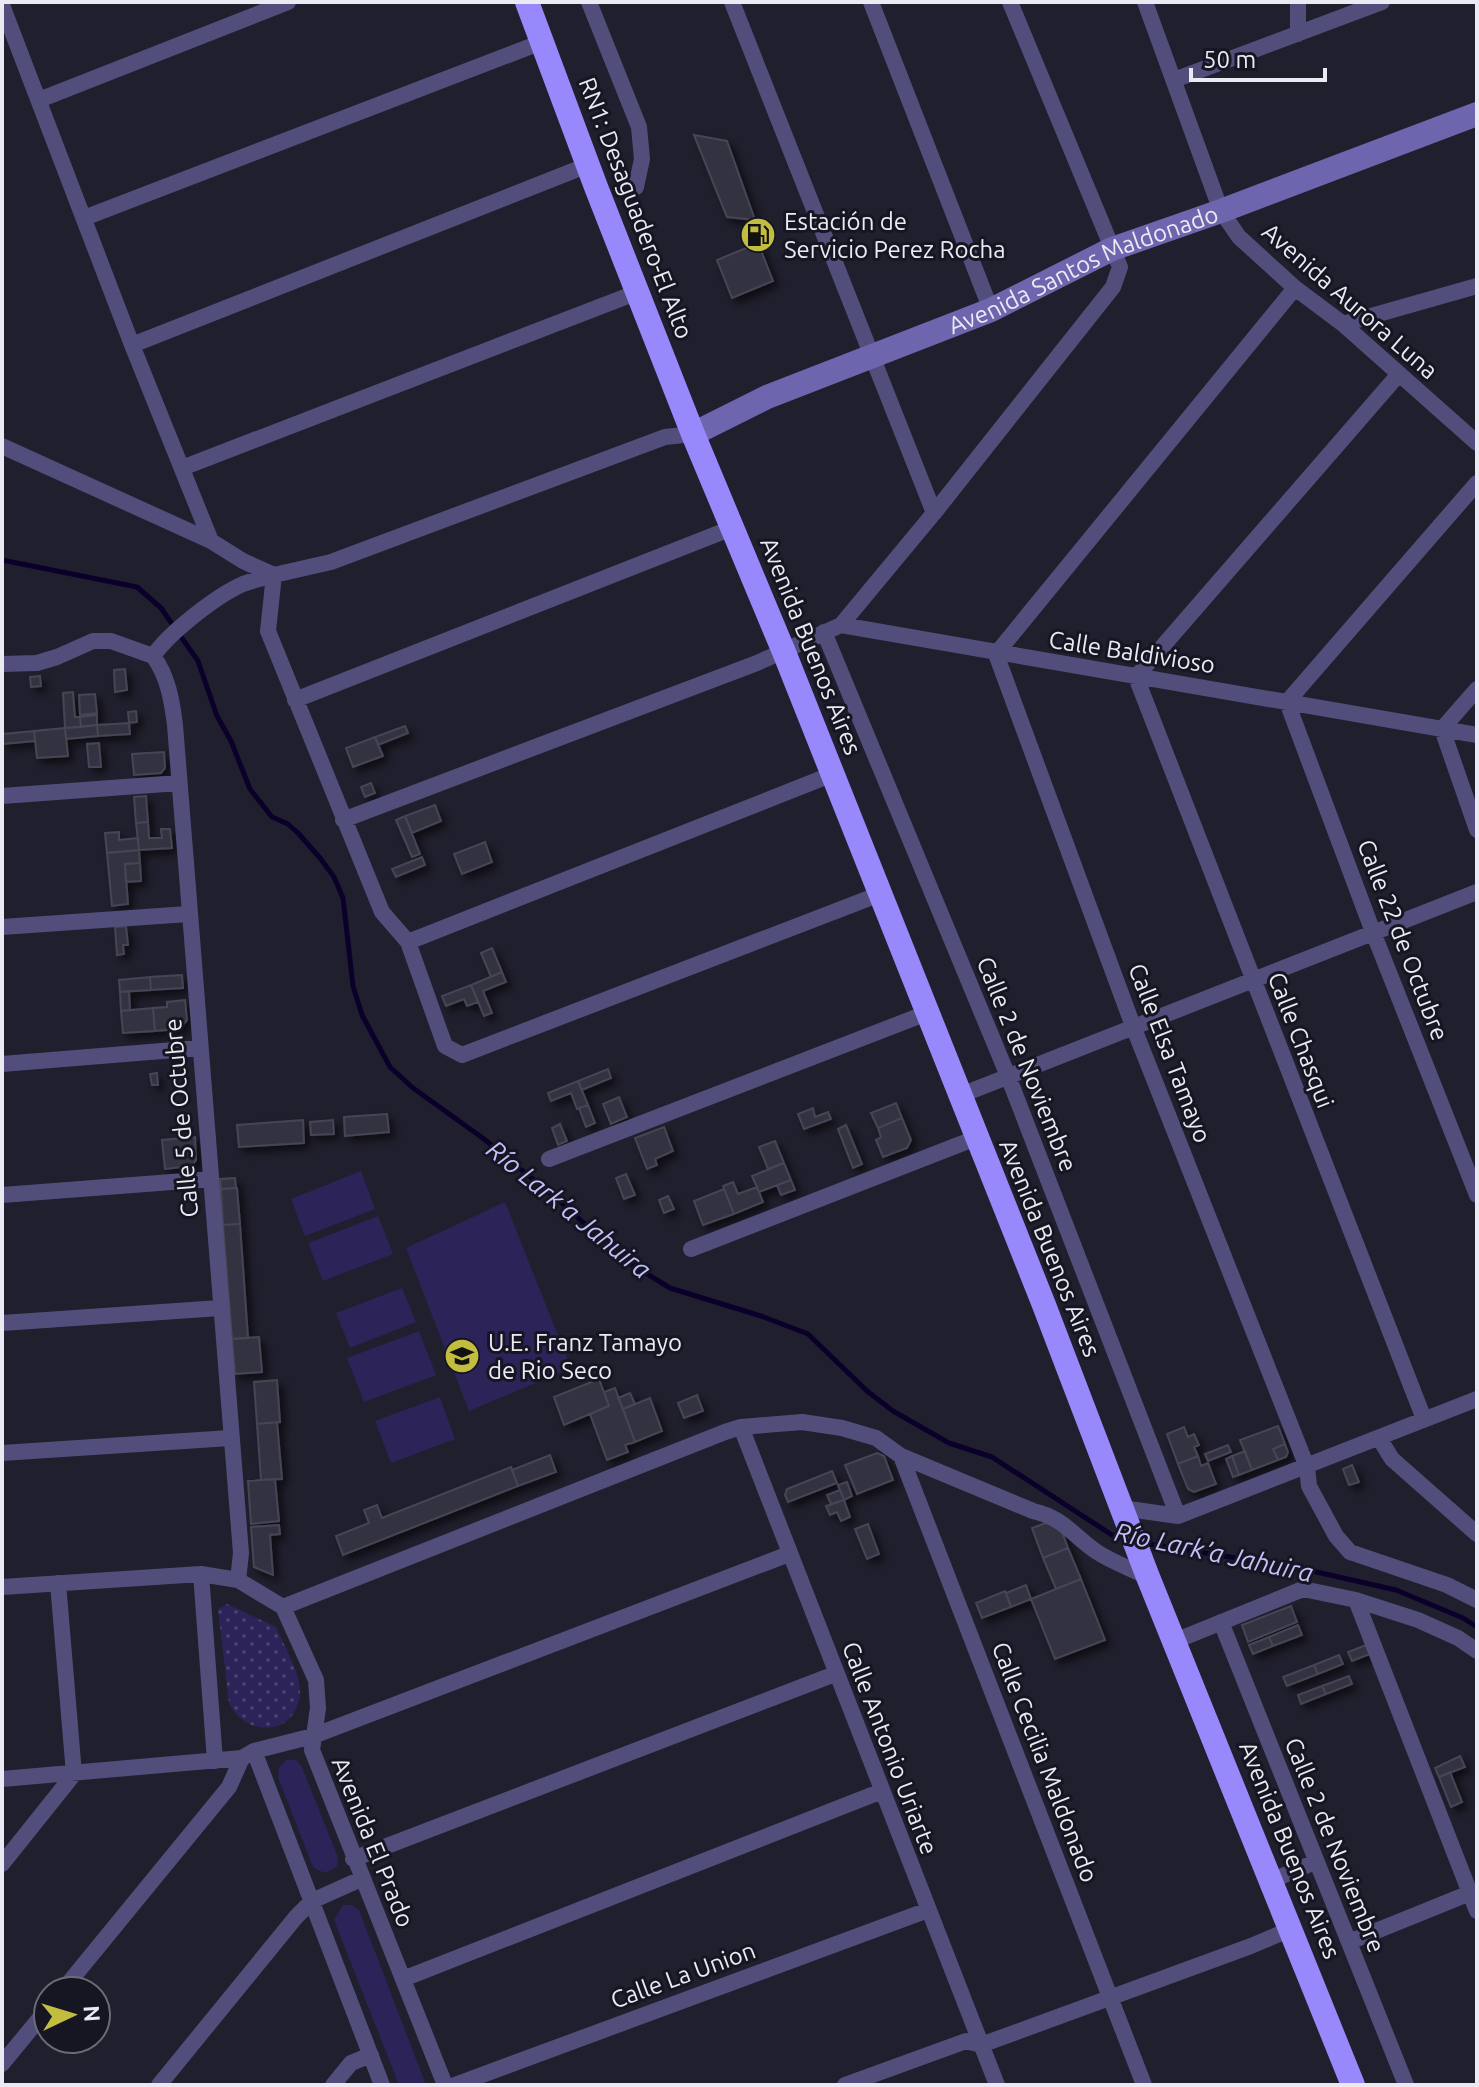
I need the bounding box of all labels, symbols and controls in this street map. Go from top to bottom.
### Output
scale bar [1191,32,1325,82]
text: 50 m [1203,46,1256,73]
street label: RN1: Desaguadero-El Alto [574,74,698,342]
street label: Avenida Santos Maldonado [944,200,1221,339]
place label: Estación de Servicio Perez Rocha [784,208,1006,263]
fuel station icon: Estación de Servicio Perez Rocha [739,216,777,254]
street label: Avenida Aurora Luna [1257,218,1443,384]
street label: Avenida Buenos Aires [755,534,867,758]
street label: Calle Baldivioso [1047,626,1217,678]
street label: Calle 22 de Octubre [1352,836,1454,1044]
street label: Calle 2 de Noviembre [972,953,1082,1175]
street label: Calle Elsa Tamayo [1123,960,1217,1146]
street label: Calle Chasqui [1263,968,1339,1112]
street label: Calle 5 de Octubre [159,1017,203,1219]
water label: Río Lark’a Jahuira [481,1134,657,1284]
street label: Avenida Buenos Aires [994,1136,1106,1360]
place label: U.E. Franz Tamayo de Rio Seco [488,1329,682,1384]
school or university icon: U.E. Franz Tamayo de Rio Seco [443,1337,481,1375]
water label: Río Lark’a Jahuira [1112,1517,1316,1587]
street label: Calle Antonio Uriarte [837,1638,943,1858]
street label: Calle Cecilia Maldonado [987,1638,1103,1886]
street label: Calle 2 de Noviembre [1280,1734,1390,1956]
street label: Avenida Buenos Aires [1234,1738,1346,1962]
street label: Avenida El Prado [327,1753,419,1931]
street label: Calle La Union [607,1936,759,2014]
north arrow [32,1975,112,2055]
text: N [79,2005,105,2023]

